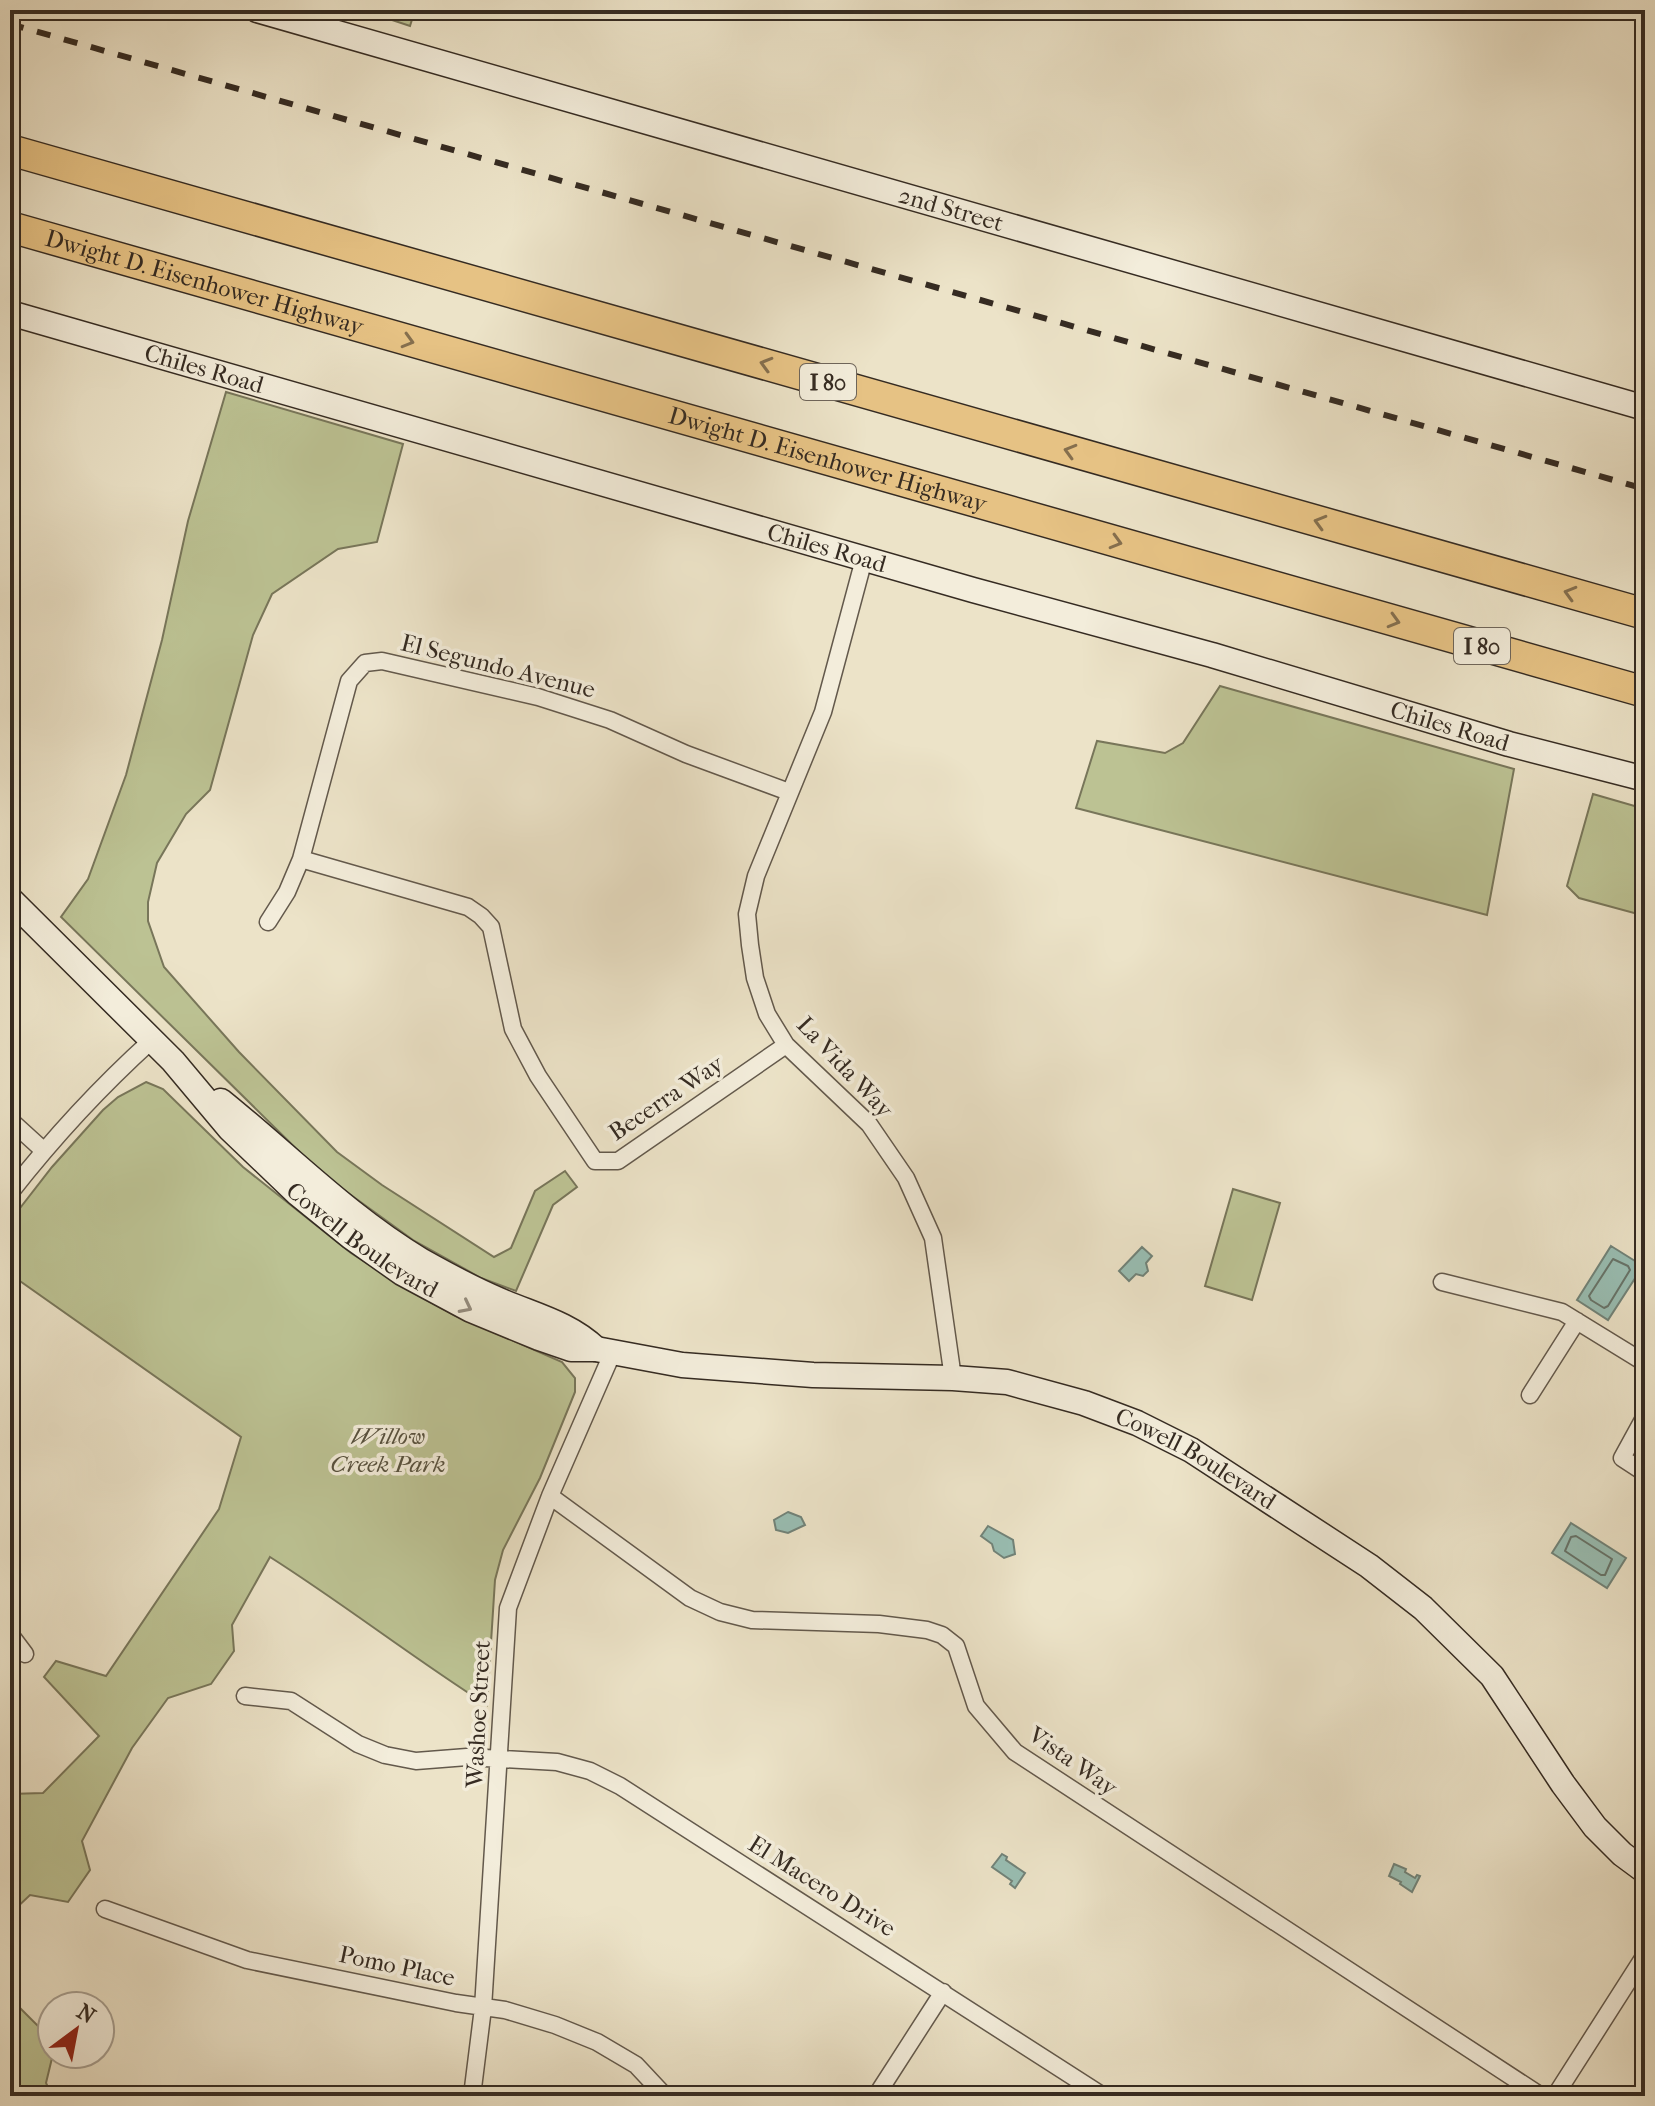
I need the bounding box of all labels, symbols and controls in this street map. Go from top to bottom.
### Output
street label: 2nd Street [895,181,1007,237]
street label: Dwight D. Eisenhower Highway [42,224,368,341]
one-way arrow [401,331,415,348]
street label: Chiles Road [141,338,268,399]
one-way arrow [759,357,773,374]
road number: I 80 [800,364,856,400]
street label: Dwight D. Eisenhower Highway [665,401,991,518]
one-way arrow [1063,444,1077,460]
one-way arrow [1313,515,1327,531]
street label: Chiles Road [764,518,891,579]
one-way arrow [1109,533,1122,549]
one-way arrow [1564,586,1577,602]
one-way arrow [1386,612,1400,628]
street label: El Segundo Avenue [398,628,598,704]
road number: I 80 [1454,628,1510,664]
street label: Chiles Road [1387,695,1513,758]
street label: La Vida Way [791,1011,900,1124]
street label: Becerra Way [603,1049,730,1147]
street label: Cowell Boulevard [280,1176,444,1304]
one-way arrow [458,1297,473,1313]
street label: Cowell Boulevard [1112,1402,1282,1516]
park label: Willow Creek Park [330,1422,446,1478]
street label: Washoe Street [460,1639,496,1789]
street label: Vista Way [1022,1720,1124,1802]
street label: El Macero Drive [743,1830,901,1942]
street label: Pomo Place [336,1940,458,1992]
north arrow [36,1990,116,2070]
text: N [72,1998,100,2029]

